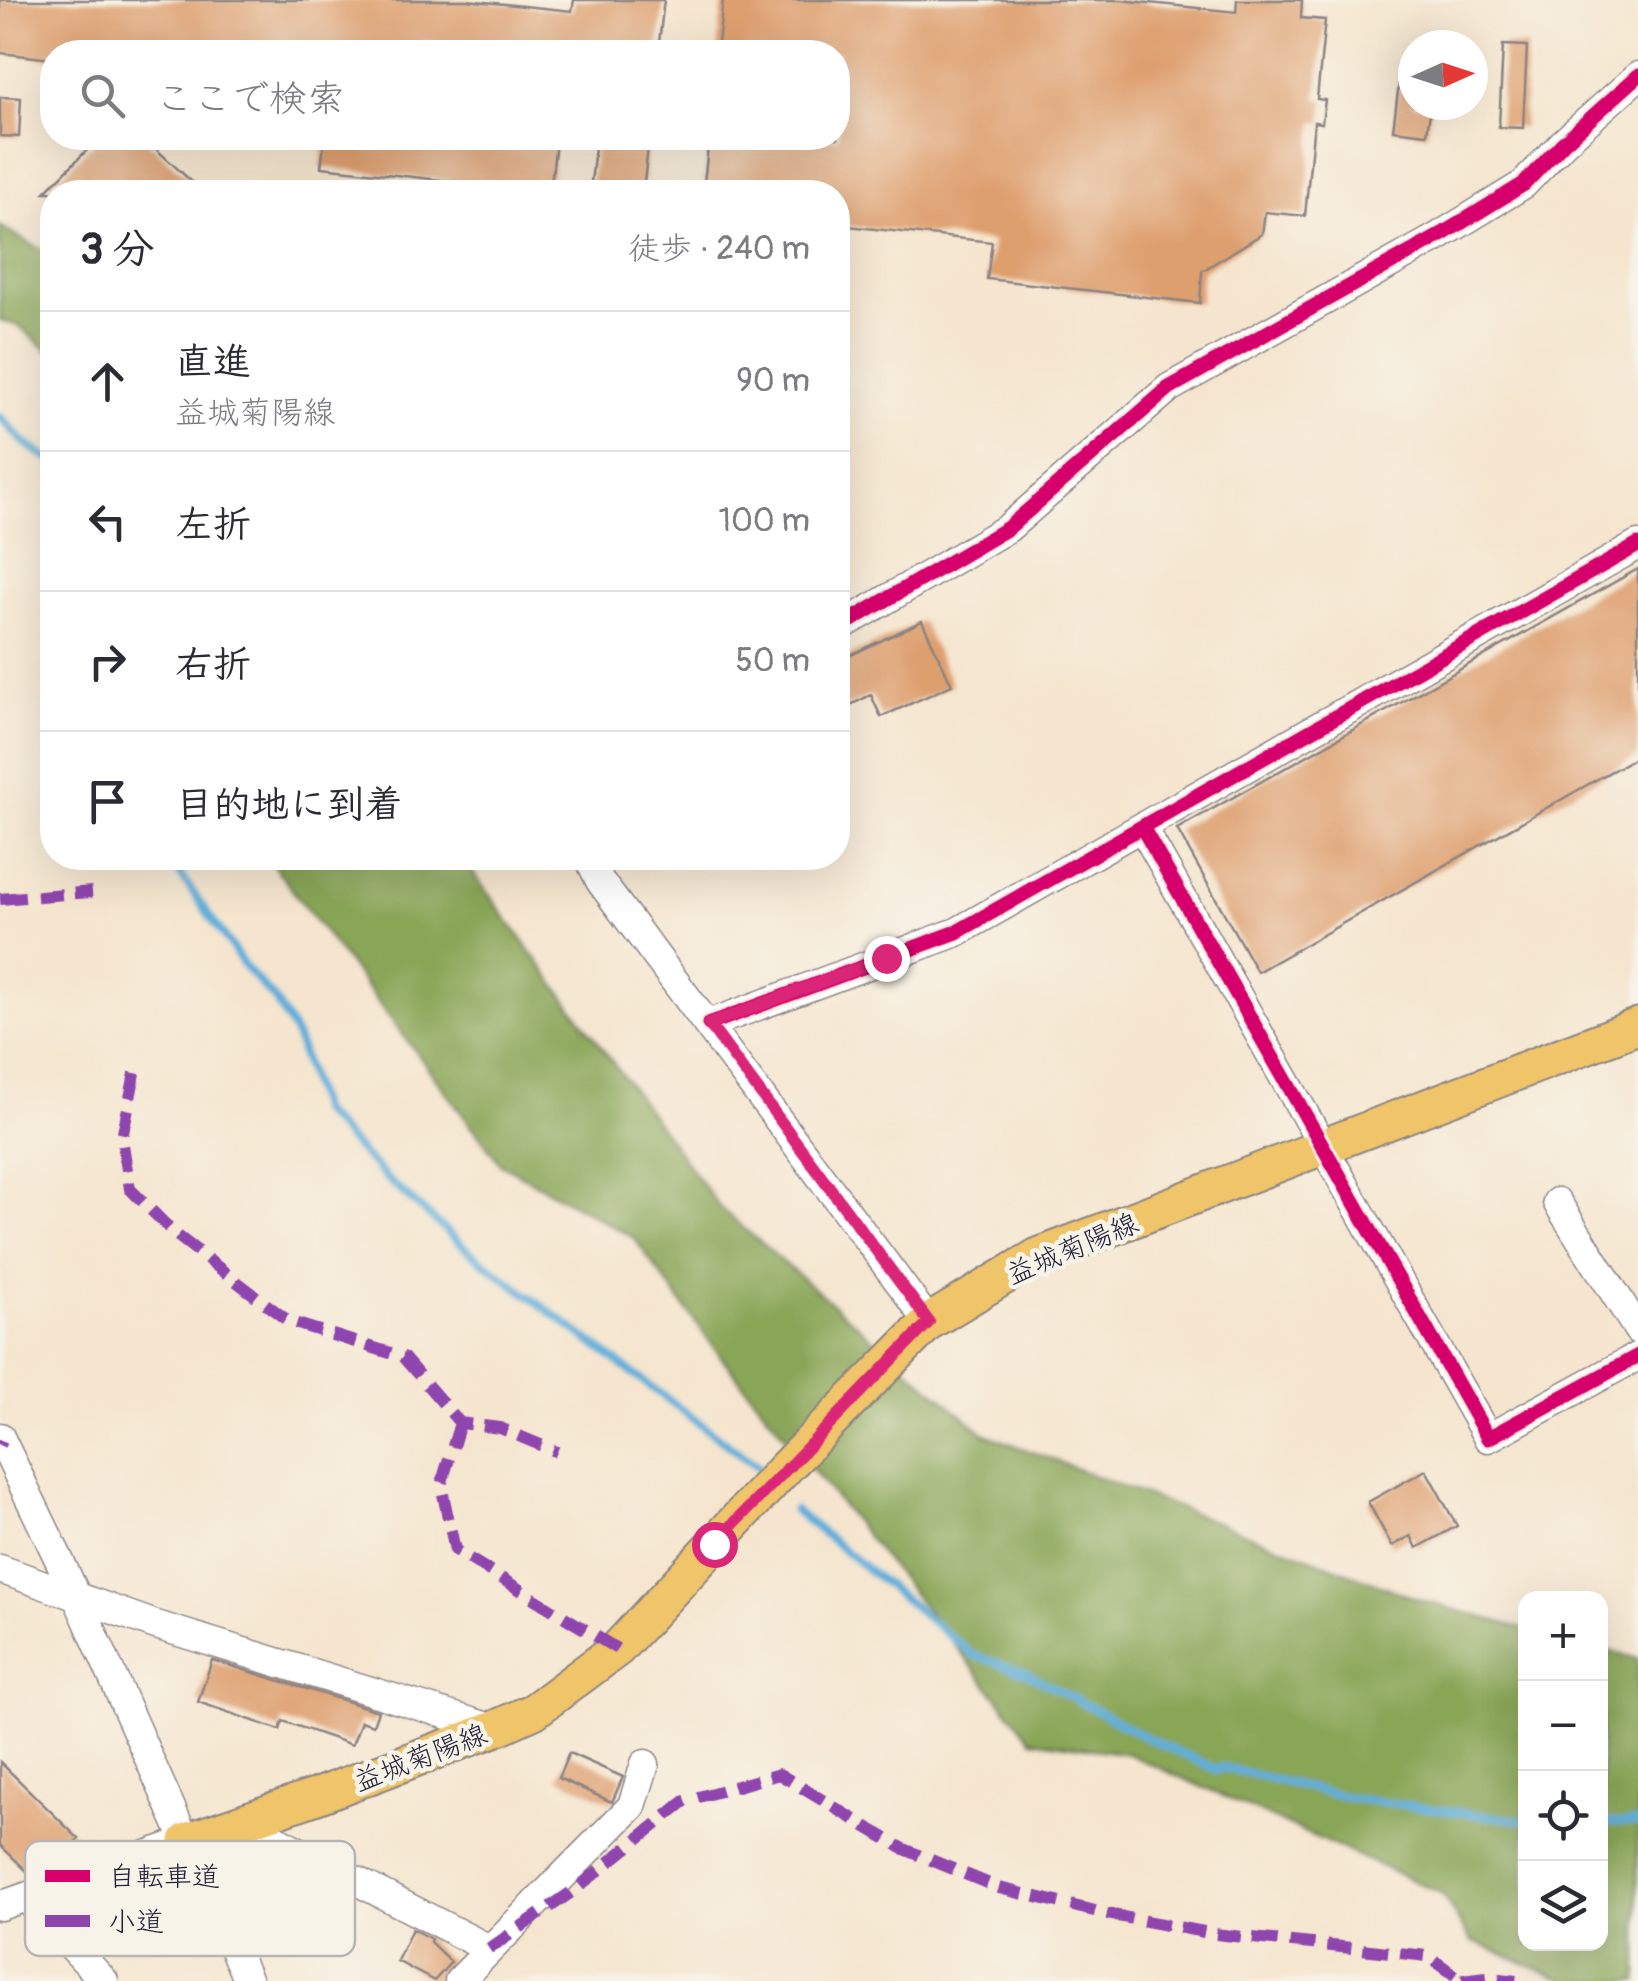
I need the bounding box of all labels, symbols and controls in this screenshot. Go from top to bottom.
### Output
north arrow [1398,30,1488,120]
search box [40,40,850,150]
icon: search [75,68,130,123]
text: ここで検索 [155,75,345,123]
text: 3 分 [80,224,155,276]
text: 徒歩 · 240 m [628,229,810,269]
text: 直進 [175,338,251,386]
icon: ahead [80,354,135,409]
text: 90 m [736,361,810,401]
text: 益城菊陽線 [175,393,335,433]
icon: left [80,494,135,549]
text: 左折 [175,501,251,549]
text: 100 m [718,501,810,541]
icon: right [80,634,135,689]
text: 右折 [175,641,251,689]
text: 50 m [735,641,810,681]
icon: arrive [80,774,135,829]
text: 目的地に到着 [175,781,403,829]
route end [864,936,910,982]
street label: 益城菊陽線 [1001,1206,1144,1293]
route start [692,1522,738,1568]
map controls [1518,1591,1608,1951]
button: + [1518,1591,1608,1681]
button: − [1518,1681,1608,1771]
street label: 益城菊陽線 [349,1717,492,1800]
button: locate [1518,1771,1608,1861]
legend [25,1841,355,1956]
text: 自転車道 [108,1860,220,1895]
button: layers [1518,1861,1608,1951]
text: 小道 [108,1905,164,1940]

